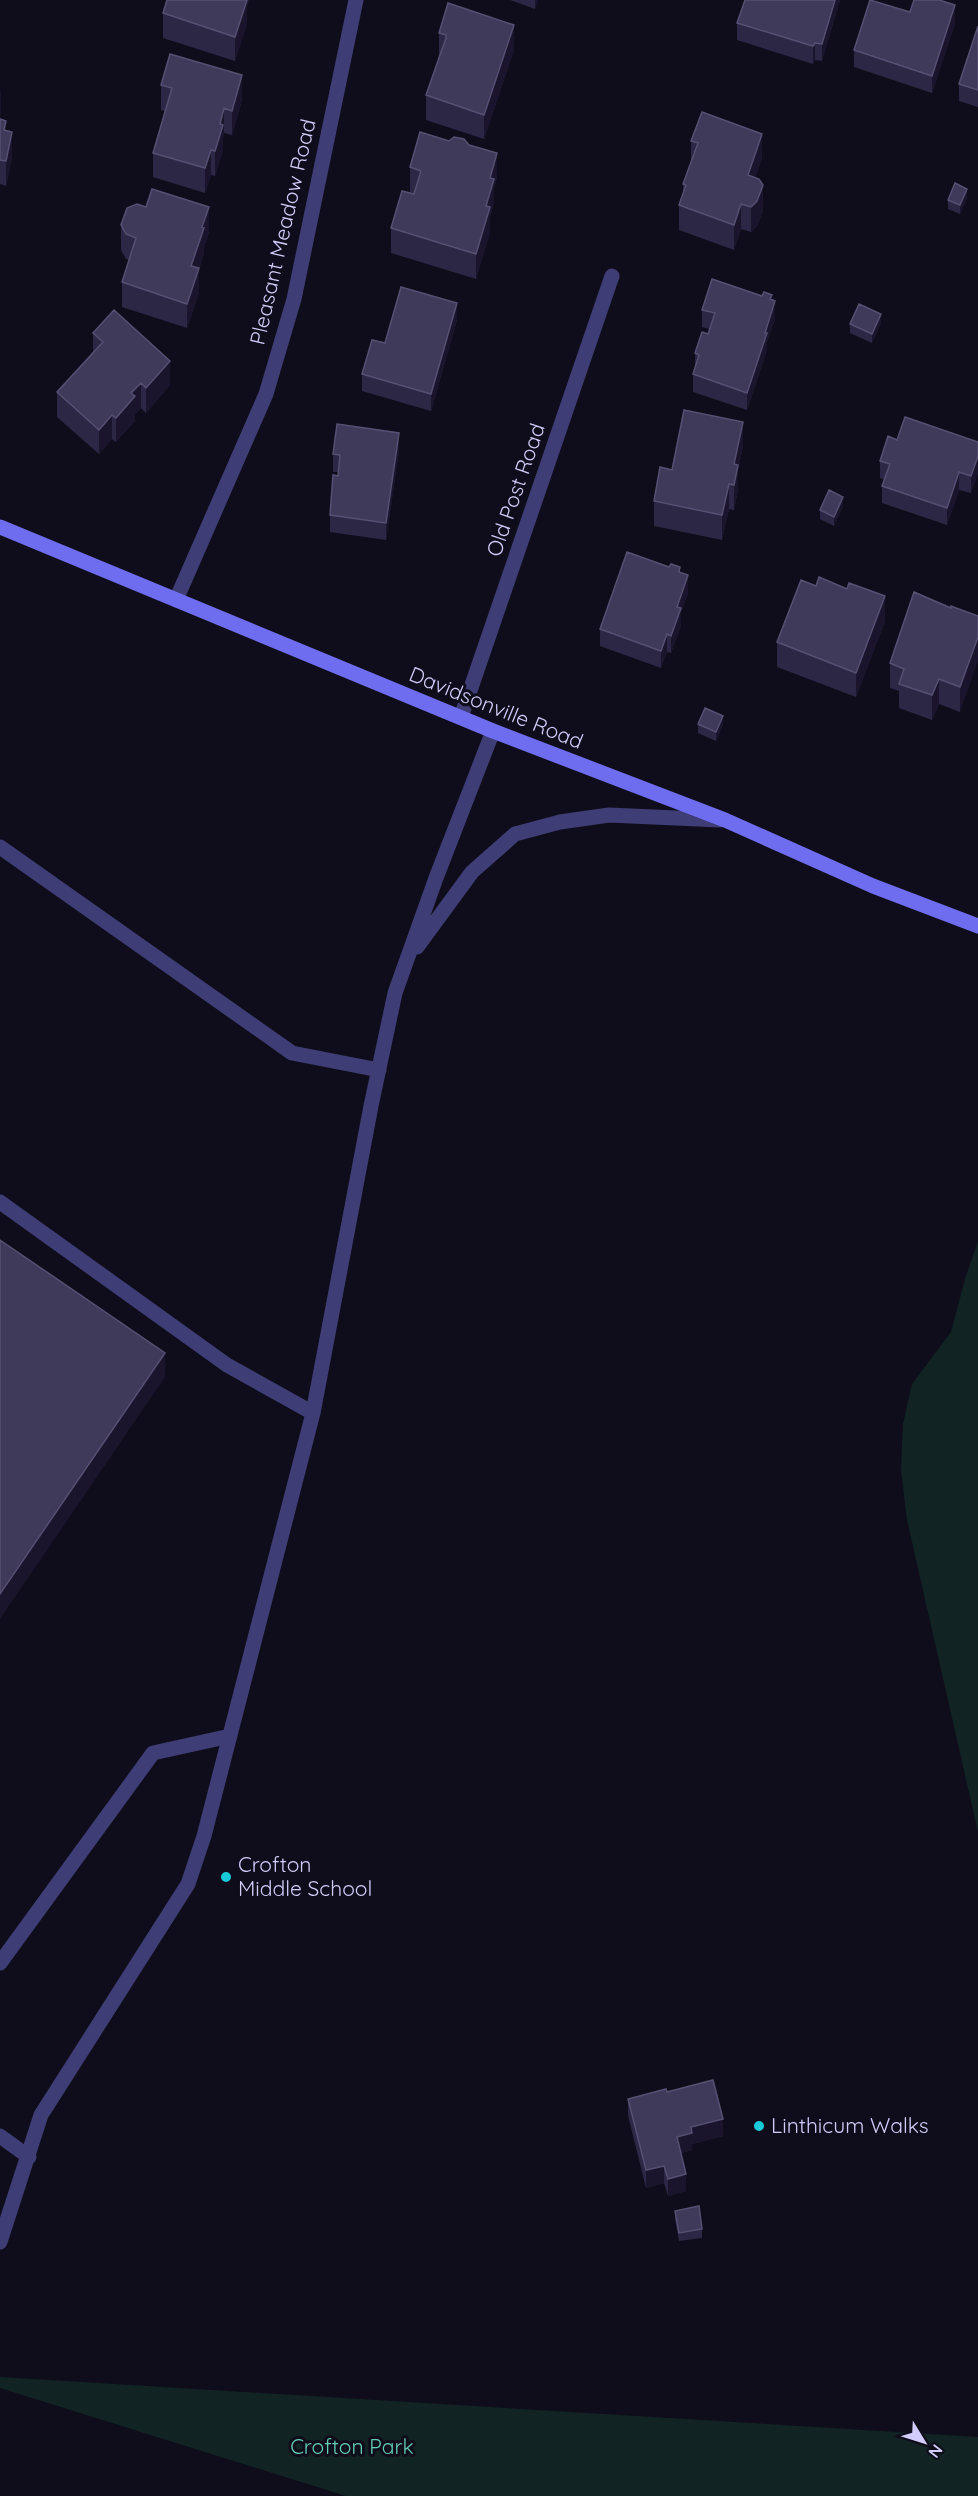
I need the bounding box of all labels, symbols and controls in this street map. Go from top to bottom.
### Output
street label: Pleasant Meadow Road [243,116,321,347]
street label: Old Post Road [480,420,550,560]
street label: Davidsonville Road [406,660,587,754]
place label: Crofton Middle School [238,1851,372,1901]
marker: Crofton Middle School [219,1870,233,1884]
place label: Linthicum Walks [771,2112,929,2138]
marker: Linthicum Walks [752,2119,766,2133]
north arrow [894,2412,954,2472]
park label: Crofton Park [290,2433,414,2459]
text: N [924,2440,947,2462]

